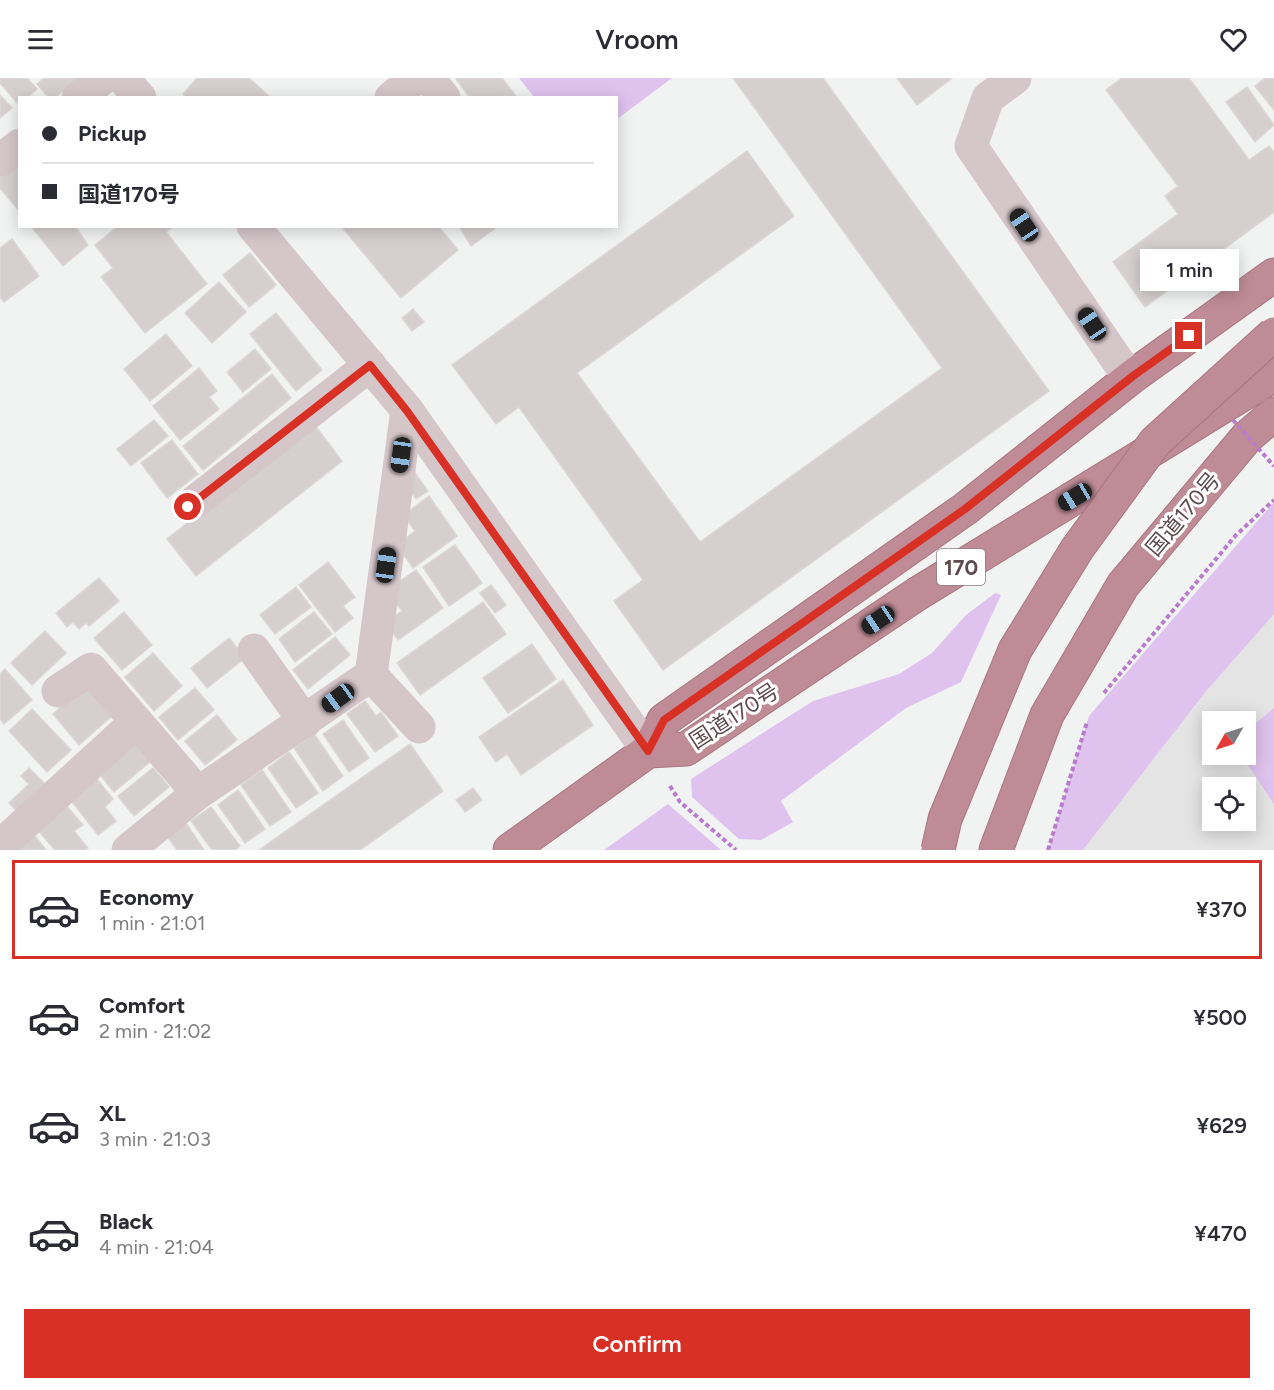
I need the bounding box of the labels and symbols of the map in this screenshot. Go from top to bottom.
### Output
car [1006,205,1042,245]
callout: 1 min [1140,249,1238,291]
car [1074,304,1110,344]
route end [1175,322,1202,349]
car [390,436,412,474]
street label: 国道170号 [1140,467,1226,561]
car [1055,480,1095,514]
route start [174,493,201,520]
car [375,546,397,584]
road number: 170 [937,549,985,585]
car [858,602,898,638]
street label: 国道170号 [684,677,784,755]
car [318,680,358,716]
north arrow [1202,711,1256,765]

